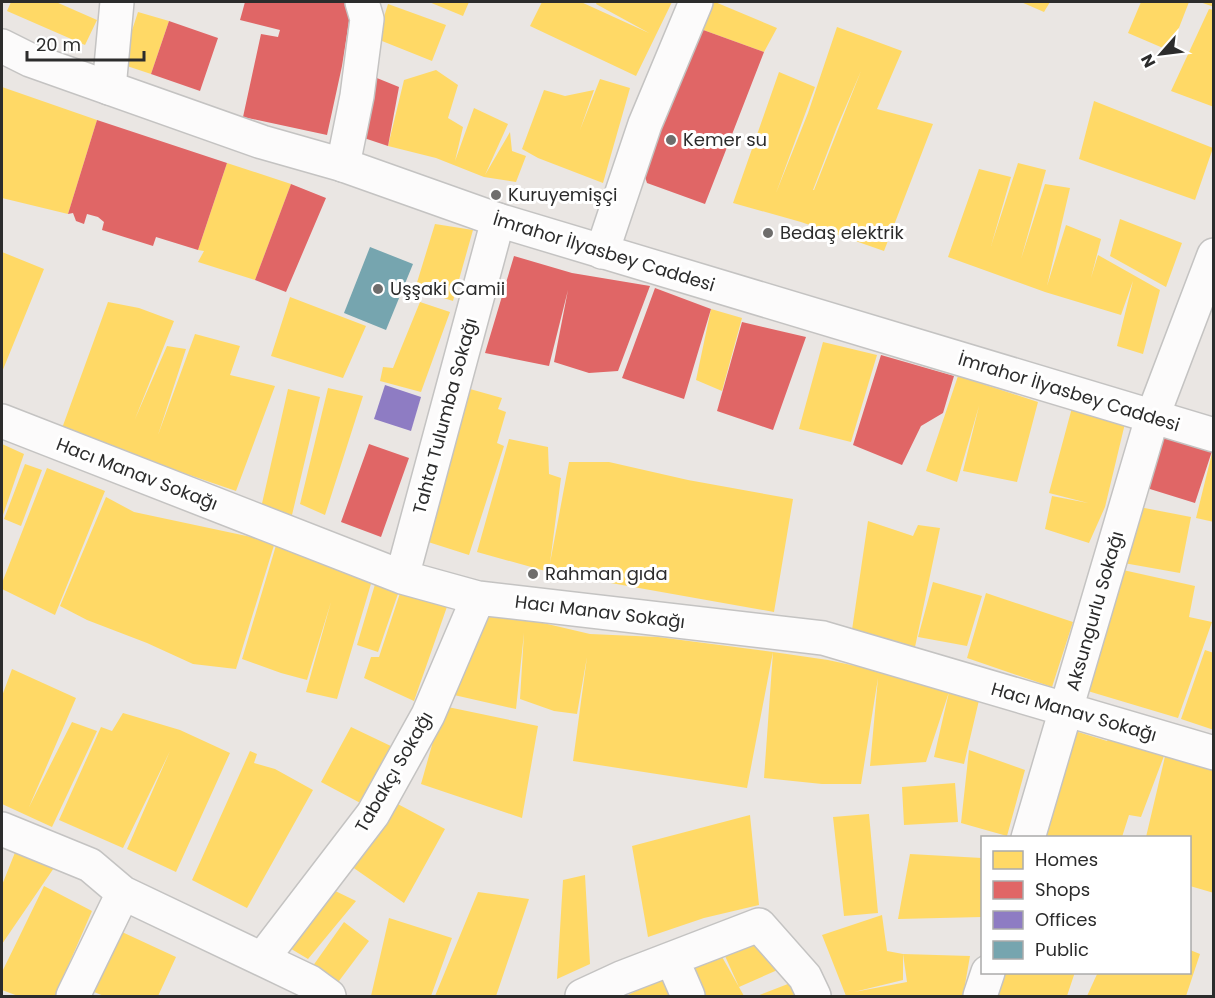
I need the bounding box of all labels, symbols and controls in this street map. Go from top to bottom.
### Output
scale bar [27,24,144,62]
north arrow [1131,24,1191,84]
text: 20 m [36,32,81,57]
text: N [1135,50,1161,72]
place label: Kemer su [683,127,767,152]
marker: Kemer su [664,133,678,147]
place label: Kuruyemişçi [508,182,618,207]
marker: Kuruyemişçi [489,188,503,202]
street label: İmrahor İlyasbey Caddesi [490,206,718,297]
place label: Bedaş elektrik [780,220,904,245]
marker: Bedaş elektrik [761,226,775,240]
place label: Uşşaki Camii [390,276,505,301]
marker: Uşşaki Camii [371,282,385,296]
street label: Tahta Tulumba Sokağı [406,315,483,517]
street label: İmrahor İlyasbey Caddesi [955,346,1183,437]
street label: Hacı Manav Sokağı [53,431,222,516]
street label: Aksungurlu Sokağı [1060,528,1129,694]
place label: Rahman gıda [545,561,668,586]
marker: Rahman gıda [526,567,540,581]
street label: Hacı Manav Sokağı [514,589,687,634]
street label: Hacı Manav Sokağı [988,676,1160,747]
street label: Tabakçı Sokağı [349,707,438,837]
legend [981,836,1191,974]
text: Homes [1035,847,1098,872]
text: Shops [1035,877,1090,902]
text: Offices [1035,907,1097,932]
text: Public [1035,937,1089,962]

